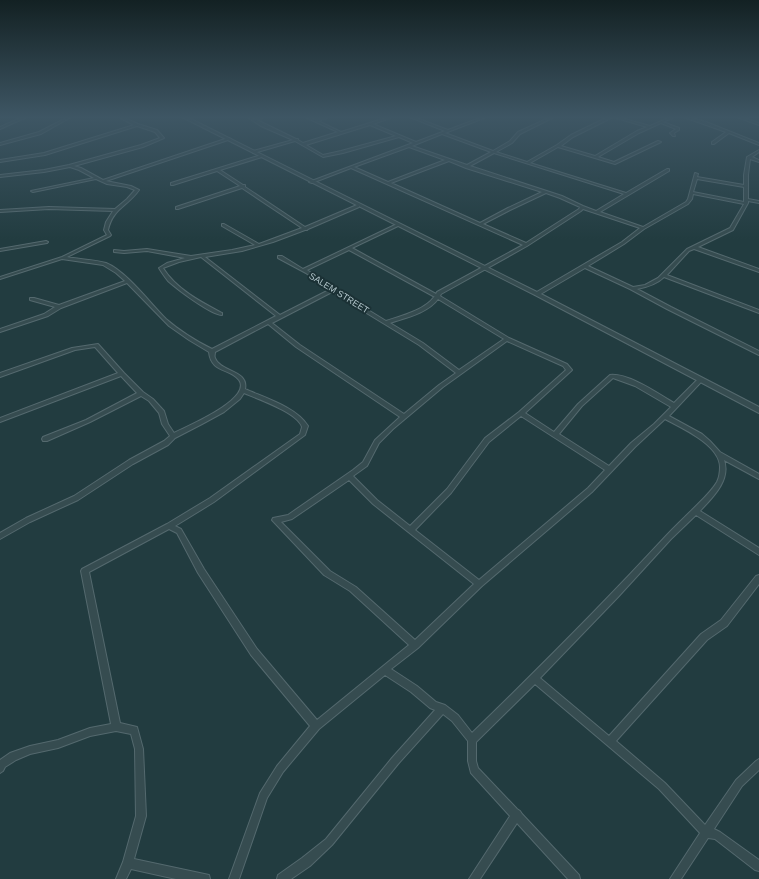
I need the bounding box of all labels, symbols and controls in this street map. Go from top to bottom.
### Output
street label: SALEM STREET [307,271,371,316]

